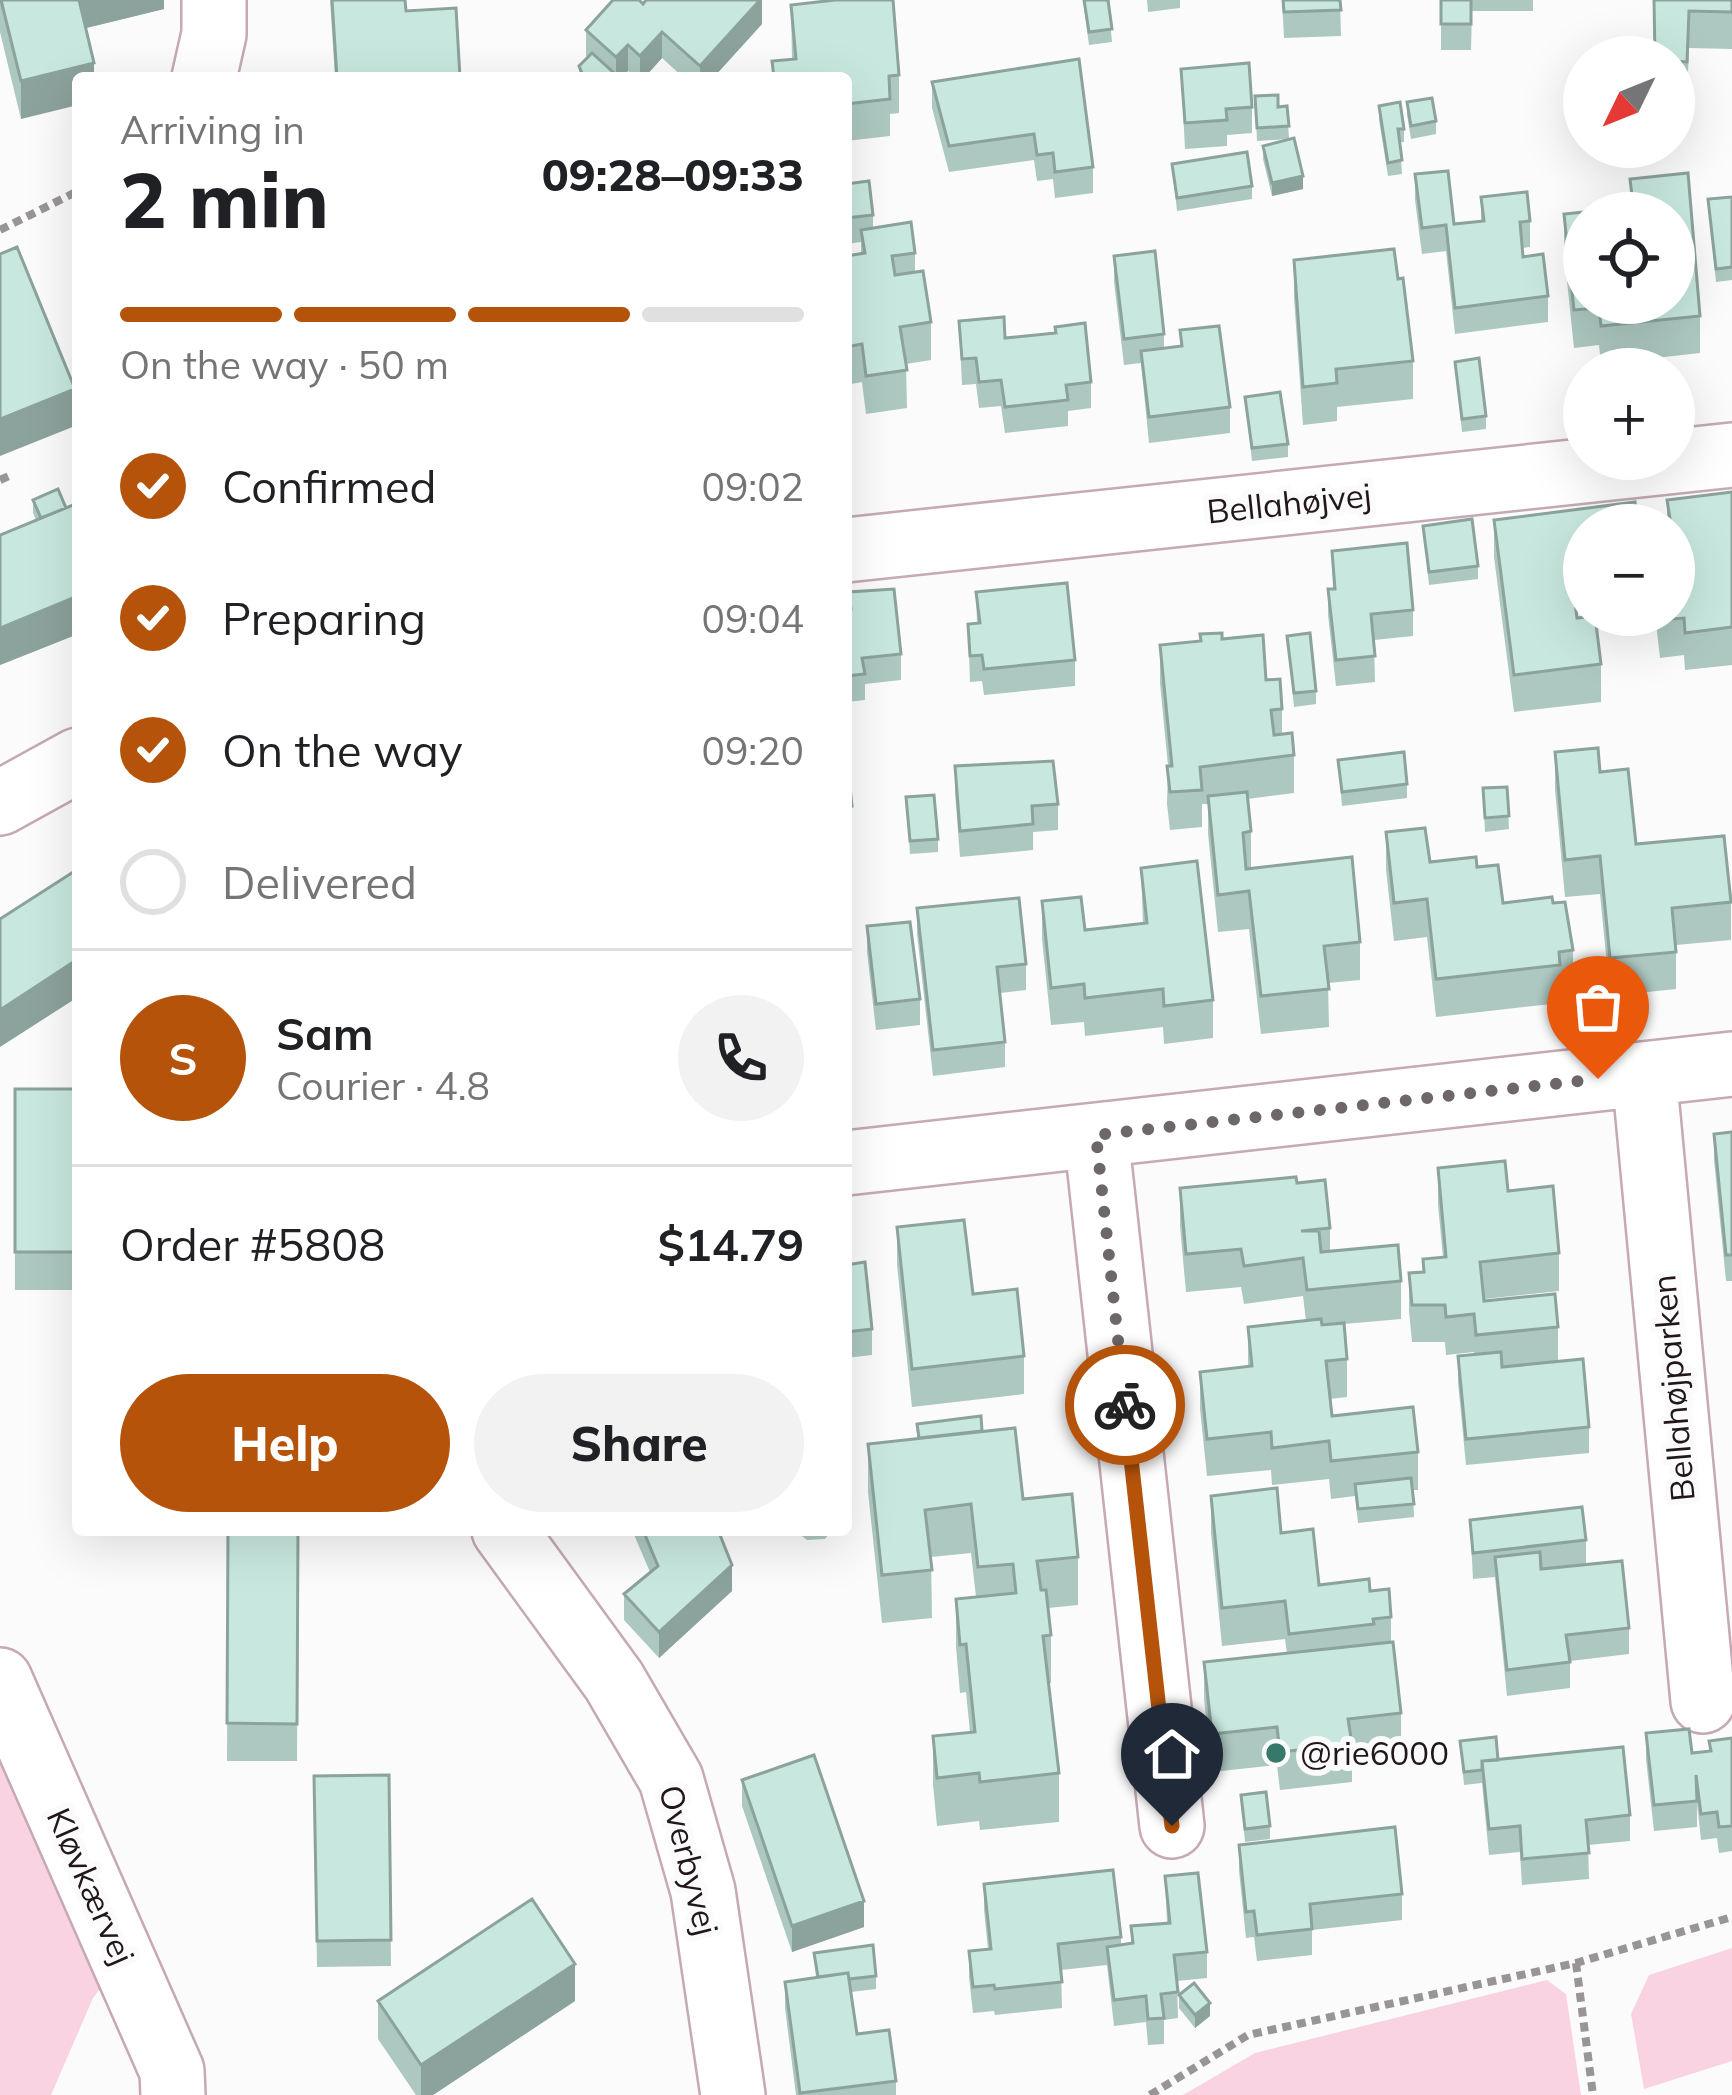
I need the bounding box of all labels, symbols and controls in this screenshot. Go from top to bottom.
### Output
north arrow [1563,36,1695,168]
map controls [1563,36,1695,636]
text: Arriving in [120,105,305,154]
text: 09:28–09:33 [542,146,804,202]
text: 2 min [120,150,329,248]
button: locate [1563,192,1695,324]
text: On the way · 50 m [120,340,449,389]
button: + [1563,348,1695,480]
icon: check [120,453,186,519]
text: Confirmed [222,458,436,514]
text: 09:02 [702,462,804,511]
street label: Bellahøjvej [1205,473,1373,532]
button: − [1563,504,1695,636]
icon: check [120,585,186,651]
text: Preparing [222,590,426,646]
text: 09:04 [702,594,804,643]
icon: check [120,717,186,783]
text: On the way [222,722,463,778]
text: 09:20 [702,726,804,775]
text: Delivered [222,854,417,910]
pin [1547,956,1649,1079]
icon: bag [1565,974,1631,1040]
button: phone [678,995,804,1121]
text: Sam [276,1005,373,1061]
text: S [168,1030,198,1086]
text: Courier · 4.8 [276,1061,490,1110]
text: Order #5808 [120,1216,385,1272]
text: $14.79 [658,1216,804,1272]
street label: Bellahøjparken [1642,1273,1703,1503]
courier [1065,1345,1185,1465]
icon: bike [1092,1372,1158,1438]
button: Help [120,1374,450,1512]
button: Share [474,1374,804,1512]
pin [1121,1703,1223,1826]
icon: home [1139,1721,1205,1787]
place label: @rie6000 [1300,1732,1449,1773]
marker: @rie6000 [1263,1740,1289,1766]
street label: Overbyvej [651,1781,728,1939]
street label: Kløvkærvej [39,1801,144,1970]

